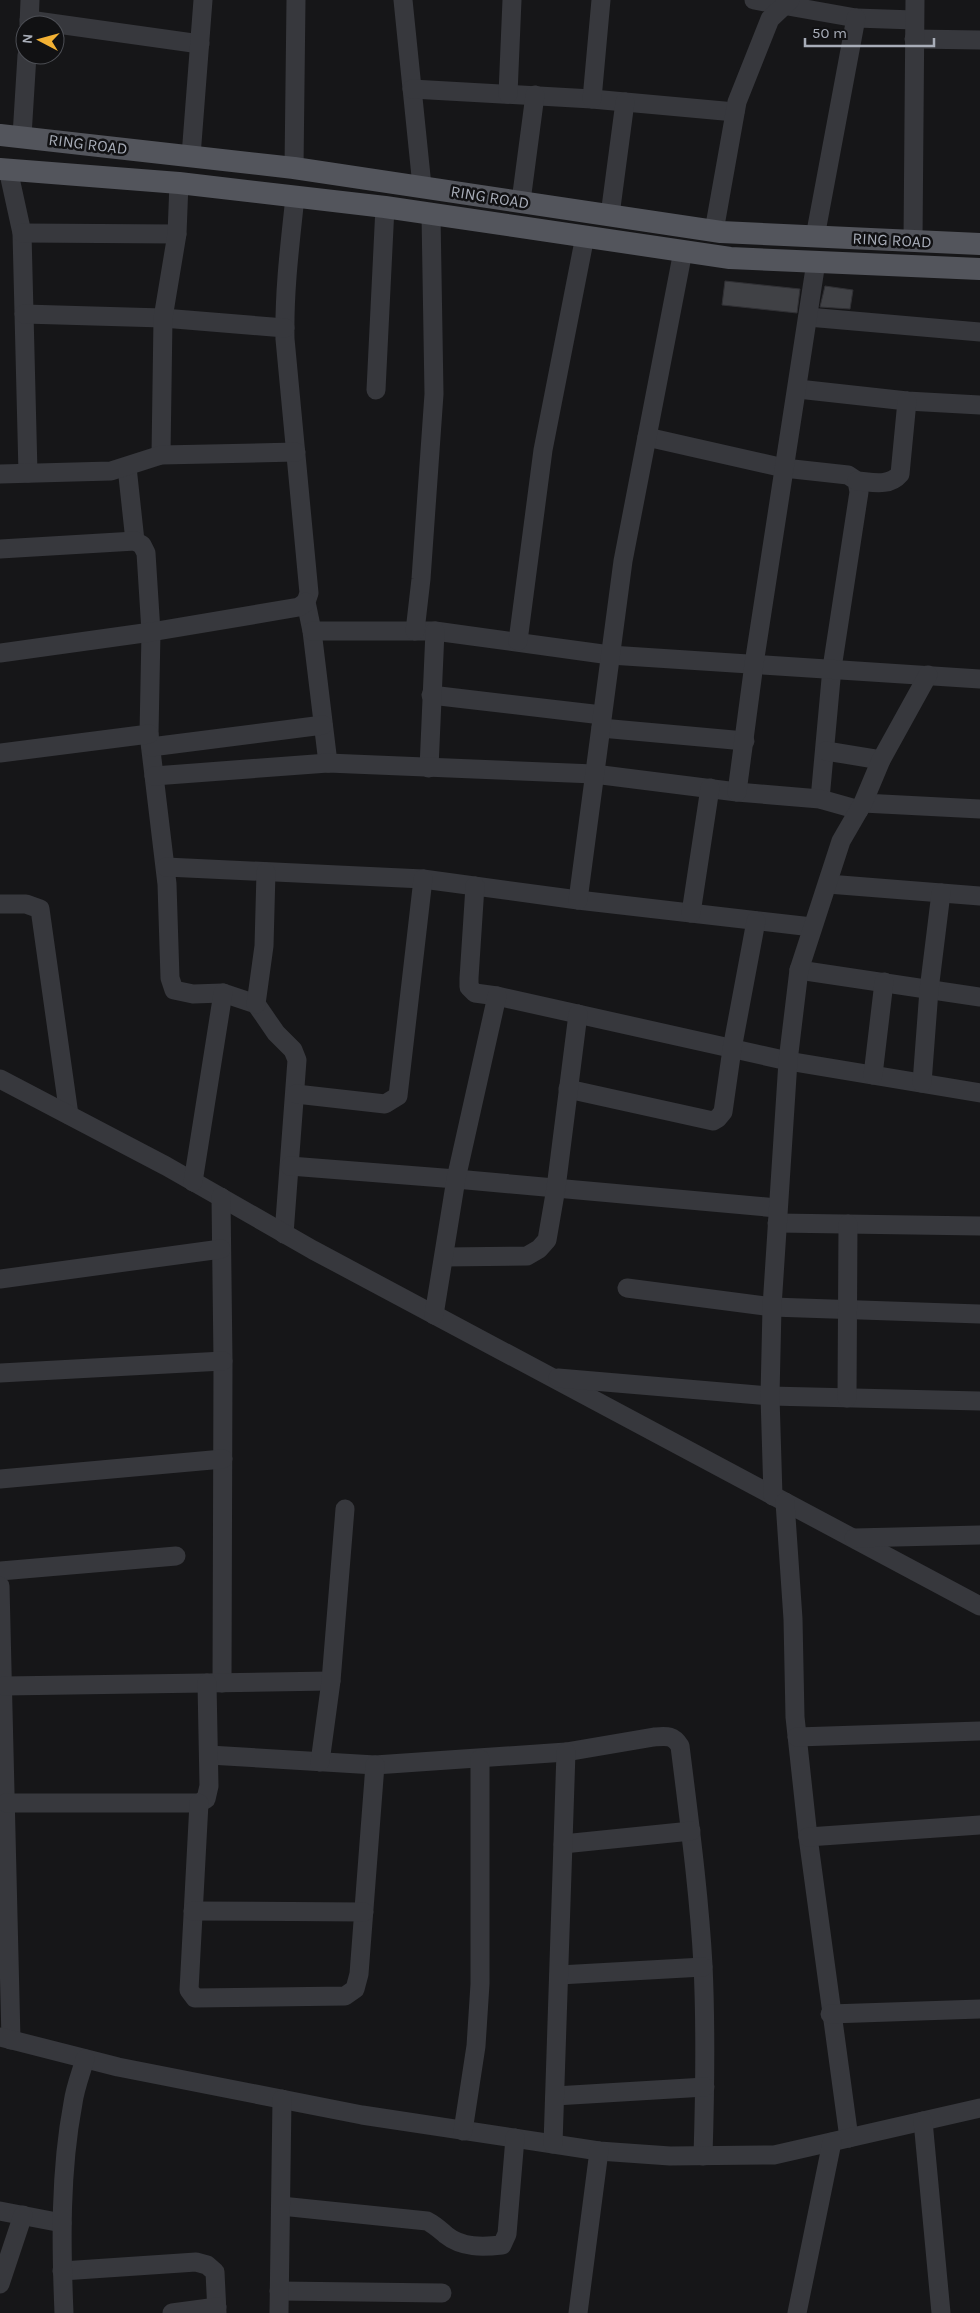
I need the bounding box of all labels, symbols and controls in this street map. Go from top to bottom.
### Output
north arrow [15,15,65,65]
scale bar [805,15,934,47]
text: 50 m [812,24,847,42]
text: N [19,33,37,45]
street label: RING ROAD [48,130,128,158]
street label: RING ROAD [449,181,531,213]
street label: RING ROAD [852,228,932,252]

